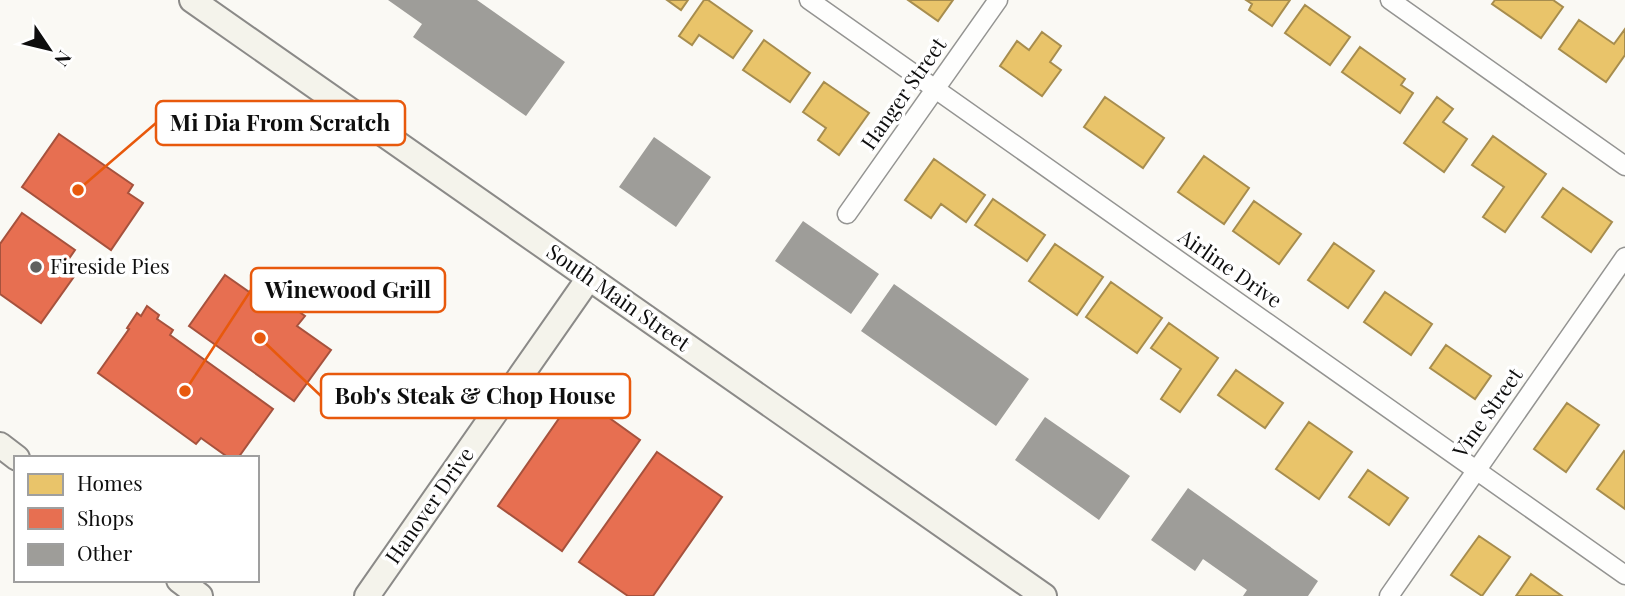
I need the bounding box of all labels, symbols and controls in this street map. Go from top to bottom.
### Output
north arrow [14,14,84,84]
street label: Hanger Street [853,31,952,154]
text: N [49,46,78,73]
callout: Mi Dia From Scratch [156,101,405,145]
text: Mi Dia From Scratch [170,106,390,137]
street label: Airline Drive [1173,221,1288,313]
street label: South Main Street [542,236,697,357]
place label: Fireside Pies [50,251,170,279]
marker: Fireside Pies [28,259,44,275]
callout: Winewood Grill [251,268,445,312]
text: Winewood Grill [264,273,431,304]
street label: Vine Street [1445,361,1528,463]
callout: Bob's Steak & Chop House [321,374,630,418]
text: Bob's Steak & Chop House [334,379,616,410]
street label: Hanover Drive [378,441,479,569]
legend [14,456,259,582]
text: Homes [77,468,143,496]
text: Shops [77,503,134,531]
text: Other [77,538,133,566]

